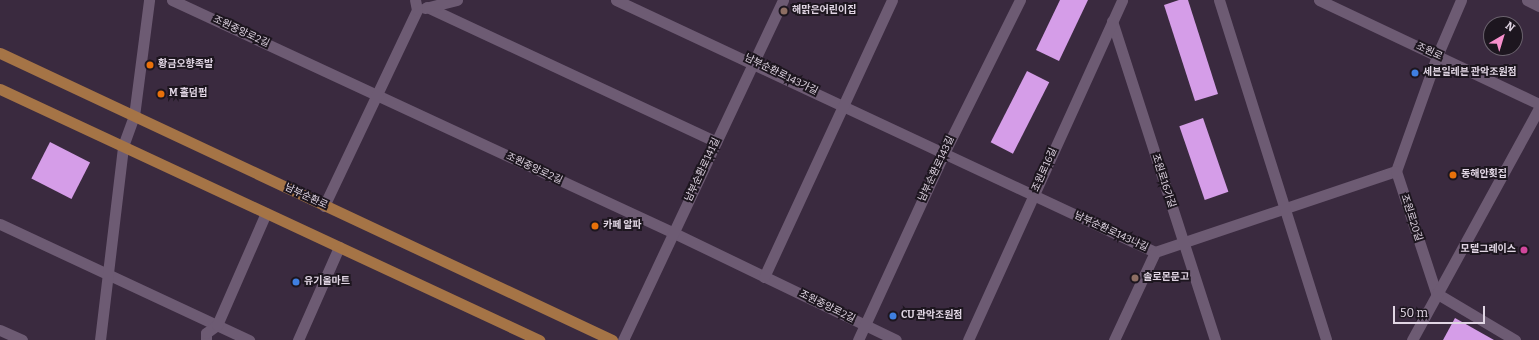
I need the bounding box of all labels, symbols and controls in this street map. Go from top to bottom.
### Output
place label: 해맑은어린이집 [792,5,856,17]
marker: 해맑은어린이집 [779,6,789,16]
street label: 조원중앙로2길 [211,14,271,50]
north arrow [1483,16,1523,56]
text: N [1503,19,1517,35]
street label: 조원로 [1414,41,1444,63]
street label: 남부순환로143가길 [742,52,820,98]
place label: 황금오향족발 [158,59,213,71]
marker: 황금오향족발 [145,60,155,70]
place label: 세븐일레븐 관악조원점 [1423,67,1517,79]
marker: 세븐일레븐 관악조원점 [1410,68,1420,78]
place label: M 홀덤펍 [169,88,207,100]
marker: M 홀덤펍 [156,89,166,99]
street label: 남부순환로143길 [917,134,957,204]
street label: 남부순환로141길 [683,136,723,204]
street label: 조원로16길 [1030,146,1060,194]
street label: 조원중앙로2길 [504,151,564,187]
street label: 조원로16가길 [1149,153,1177,209]
place label: 동해안횟집 [1461,169,1507,181]
marker: 동해안횟집 [1448,170,1458,180]
street label: 남부순환로 [283,182,329,212]
street label: 조원로20길 [1398,193,1424,243]
street label: 남부순환로143나길 [1072,210,1150,254]
place label: 카페 알파 [603,220,642,232]
marker: 카페 알파 [590,221,600,231]
place label: 모텔그레이스 [1461,244,1516,256]
marker: 모텔그레이스 [1519,245,1529,255]
place label: 솔로몬문고 [1143,272,1189,284]
marker: 솔로몬문고 [1130,273,1140,283]
place label: 유기올마트 [304,276,350,288]
marker: 유기올마트 [291,277,301,287]
street label: 조원중앙로2길 [797,288,857,326]
scale bar [1395,298,1487,324]
text: 50 m [1400,306,1428,320]
place label: CU 관악조원점 [901,310,963,322]
marker: CU 관악조원점 [888,311,898,321]

